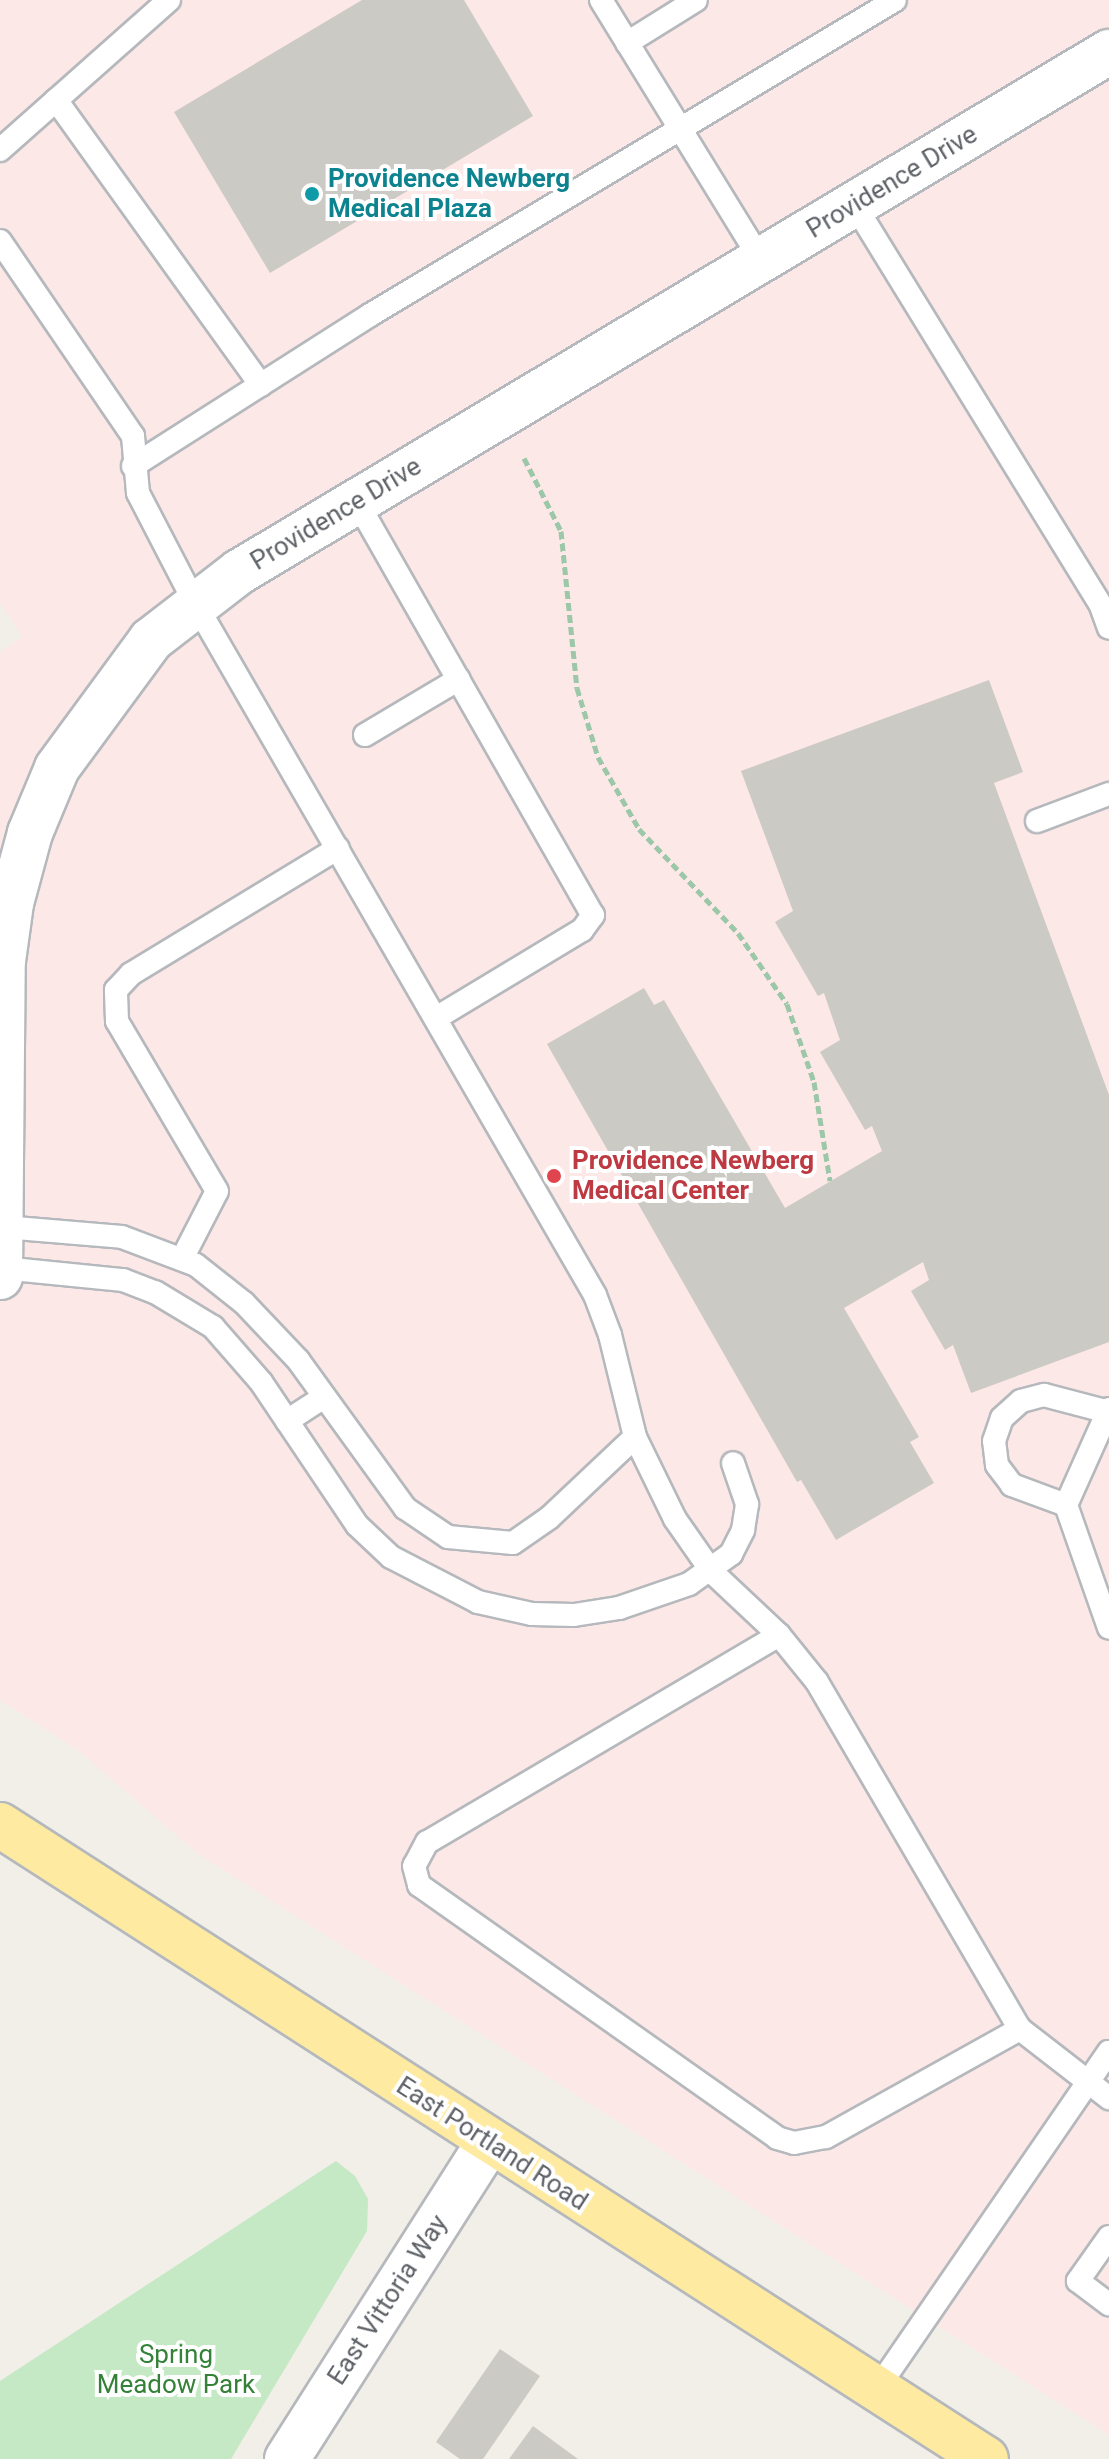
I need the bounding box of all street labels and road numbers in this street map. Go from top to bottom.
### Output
street label: Providence Drive [801,119,983,245]
street label: Providence Drive [245,451,427,577]
street label: East Portland Road [390,2070,594,2218]
street label: East Vittoria Way [321,2209,455,2391]

